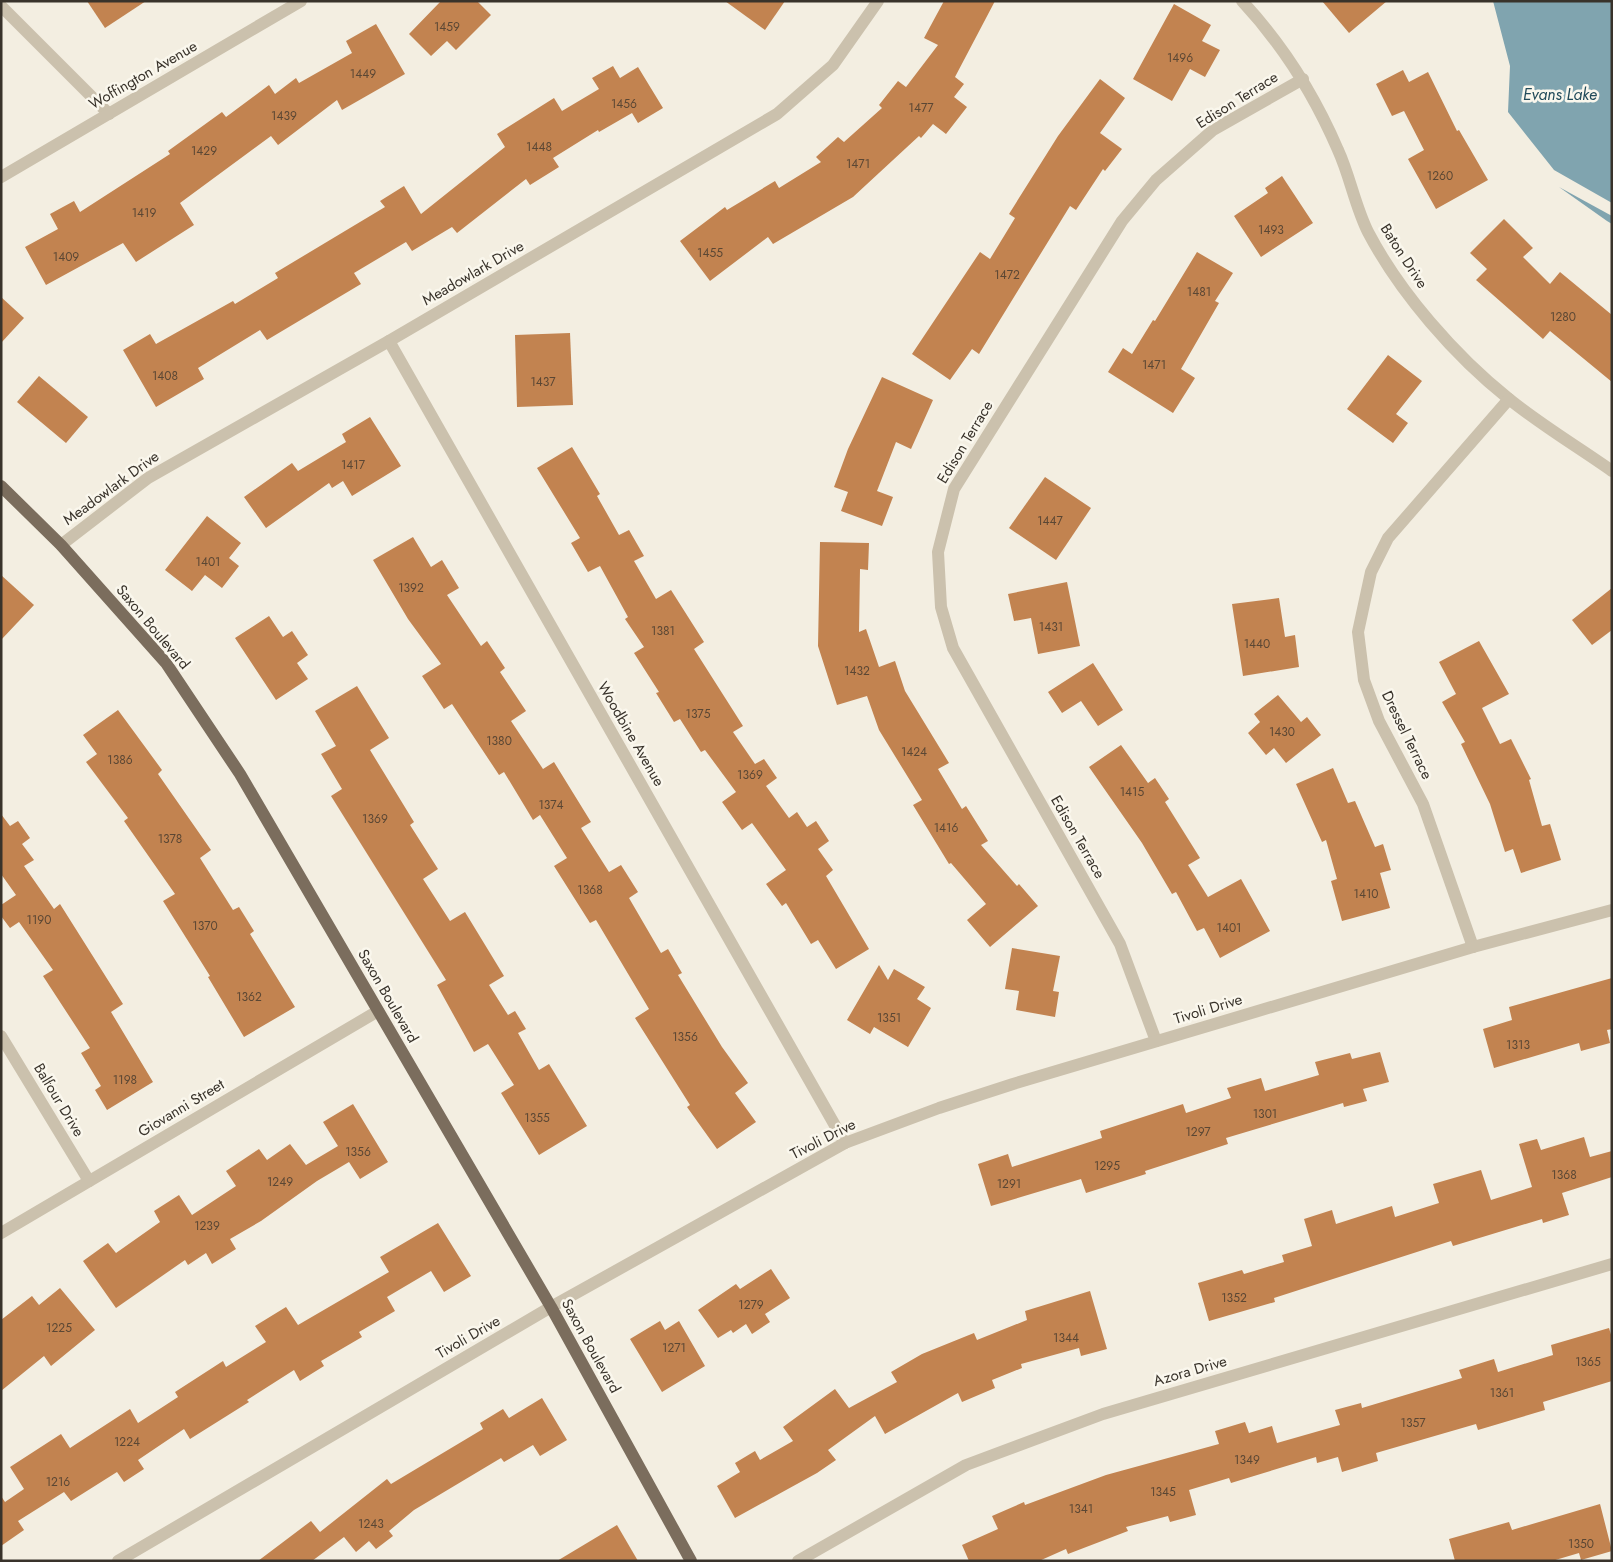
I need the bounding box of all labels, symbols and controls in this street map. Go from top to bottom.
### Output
house number: 1459 [434,18,460,36]
street label: Woffington Avenue [85,35,201,115]
house number: 1496 [1167,49,1193,67]
house number: 1449 [350,65,376,83]
street label: Edison Terrace [1192,66,1282,134]
water label: Evans Lake [1523,83,1597,106]
house number: 1456 [611,95,637,113]
house number: 1477 [909,99,934,117]
house number: 1439 [271,107,297,125]
house number: 1448 [526,138,552,156]
house number: 1429 [191,142,217,160]
house number: 1471 [846,155,870,173]
house number: 1260 [1427,167,1453,185]
house number: 1419 [132,204,156,222]
street label: Baton Drive [1375,219,1433,293]
house number: 1493 [1258,221,1284,239]
street label: Meadowlark Drive [418,235,528,311]
house number: 1455 [697,244,723,262]
house number: 1409 [53,248,79,266]
house number: 1472 [994,266,1020,284]
house number: 1481 [1187,283,1211,301]
house number: 1280 [1550,308,1576,326]
house number: 1471 [1142,356,1166,374]
house number: 1408 [152,367,178,385]
house number: 1437 [530,373,556,391]
street label: Edison Terrace [932,396,998,487]
street label: Meadowlark Drive [58,445,164,530]
house number: 1417 [341,456,366,474]
house number: 1447 [1037,512,1064,530]
house number: 1401 [196,553,221,571]
house number: 1392 [398,579,424,597]
street label: Saxon Boulevard [111,580,195,674]
house number: 1431 [1039,618,1063,636]
house number: 1381 [651,622,675,640]
house number: 1440 [1244,635,1270,653]
house number: 1432 [844,662,870,680]
street label: Woodbine Avenue [592,677,670,791]
street label: Dressel Terrace [1376,687,1438,783]
house number: 1375 [686,705,711,723]
house number: 1430 [1269,723,1295,741]
house number: 1380 [486,732,512,750]
house number: 1424 [901,743,927,761]
house number: 1386 [107,751,133,769]
house number: 1369 [737,766,763,784]
house number: 1415 [1120,783,1145,801]
street label: Edison Terrace [1045,791,1111,883]
house number: 1374 [538,796,564,814]
house number: 1369 [362,810,388,828]
house number: 1416 [934,819,958,837]
house number: 1378 [158,830,182,848]
house number: 1368 [577,881,603,899]
house number: 1410 [1354,885,1379,903]
house number: 1190 [27,911,51,929]
house number: 1370 [192,917,218,935]
house number: 1401 [1217,919,1242,937]
street label: Saxon Boulevard [352,945,424,1047]
house number: 1362 [236,988,262,1006]
street label: Tivoli Drive [1171,988,1245,1030]
house number: 1351 [877,1009,901,1027]
house number: 1356 [672,1028,698,1046]
house number: 1313 [1506,1036,1530,1054]
street label: Balfour Drive [28,1059,90,1141]
house number: 1198 [113,1071,137,1089]
street label: Giovanni Street [134,1073,229,1142]
house number: 1301 [1253,1105,1277,1123]
house number: 1355 [524,1109,550,1127]
street label: Tivoli Drive [787,1113,860,1165]
house number: 1297 [1185,1123,1211,1141]
house number: 1356 [345,1143,371,1161]
house number: 1295 [1094,1157,1120,1175]
house number: 1368 [1551,1166,1577,1184]
house number: 1249 [267,1173,293,1191]
house number: 1291 [997,1175,1021,1193]
house number: 1239 [194,1217,220,1235]
house number: 1352 [1221,1289,1247,1307]
street label: Saxon Boulevard [556,1295,626,1397]
house number: 1279 [738,1296,764,1314]
street label: Tivoli Drive [432,1310,504,1364]
house number: 1225 [46,1319,72,1337]
house number: 1344 [1053,1329,1079,1347]
house number: 1271 [662,1339,686,1357]
street label: Azora Drive [1151,1350,1230,1392]
house number: 1365 [1575,1353,1601,1371]
house number: 1361 [1490,1384,1514,1402]
house number: 1357 [1400,1414,1426,1432]
house number: 1224 [114,1433,140,1451]
house number: 1349 [1234,1451,1260,1469]
house number: 1216 [46,1473,70,1491]
house number: 1345 [1150,1483,1176,1501]
house number: 1341 [1069,1500,1093,1518]
house number: 1243 [358,1515,384,1533]
house number: 1350 [1568,1535,1594,1553]

